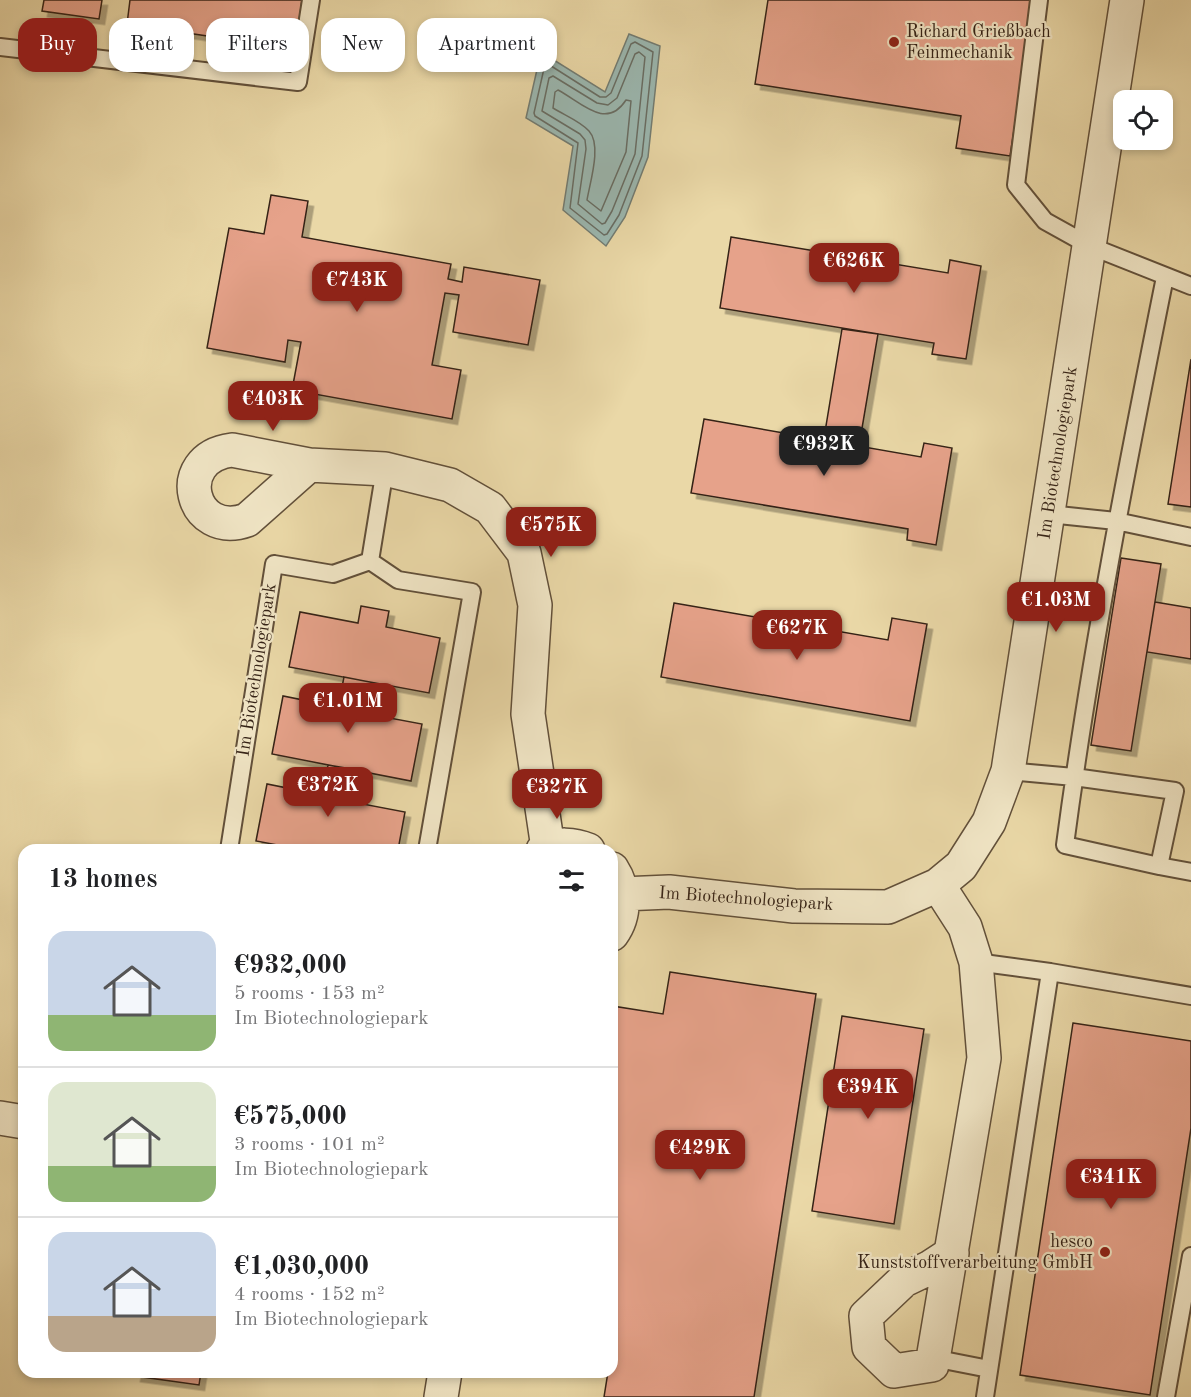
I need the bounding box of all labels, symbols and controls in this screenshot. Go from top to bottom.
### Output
chip: Buy [18,18,97,72]
chip: Rent [109,18,194,72]
chip: Filters [206,18,309,72]
chip: New [321,18,405,72]
chip: Apartment [417,18,557,72]
place label: Richard Grießbach Feinmechanik [906,23,1051,62]
marker: Richard Grießbach Feinmechanik [887,35,901,49]
map controls [1113,90,1173,150]
button: locate [1113,90,1173,150]
pin: €626K [812,243,896,294]
text: €626K [823,252,885,272]
pin: €743K [315,262,399,313]
text: €743K [326,271,388,291]
street label: Im Biotechnologiepark [1035,365,1081,541]
pin: €403K [231,381,315,432]
text: €403K [242,390,304,410]
pin: €932K [782,426,866,477]
text: €932K [793,435,855,455]
pin: €575K [509,507,593,558]
text: €575K [520,516,582,536]
street label: Im Biotechnologiepark [234,582,280,758]
pin: €1.03M [1007,582,1105,633]
text: €1.03M [1021,591,1091,611]
pin: €627K [755,610,839,661]
text: €627K [766,619,828,639]
pin: €1.01M [299,683,397,734]
text: €1.01M [313,692,383,712]
pin: €372K [286,767,370,818]
pin: €327K [515,769,599,820]
text: €372K [297,776,359,796]
text: €327K [526,778,588,798]
icon: filters [555,864,588,897]
text: 13 homes [48,867,157,893]
street label: Im Biotechnologiepark [658,884,834,914]
text: €932,000 [234,953,347,979]
icon: home [96,955,168,1027]
text: 5 rooms · 153 m² [234,984,384,1004]
text: Im Biotechnologiepark [234,1009,429,1029]
pin: €394K [826,1069,910,1120]
text: €394K [837,1078,899,1098]
text: €575,000 [234,1104,347,1130]
icon: home [96,1106,168,1178]
pin: €429K [658,1130,742,1181]
text: 3 rooms · 101 m² [234,1135,384,1155]
text: €429K [669,1139,731,1159]
pin: €341K [1069,1159,1153,1210]
text: Im Biotechnologiepark [234,1160,429,1180]
text: €341K [1080,1168,1142,1188]
place label: hesco Kunststoffverarbeitung GmbH [857,1233,1093,1272]
marker: hesco Kunststoffverarbeitung GmbH [1098,1245,1112,1259]
text: €1,030,000 [234,1254,369,1280]
icon: home [96,1256,168,1328]
text: 4 rooms · 152 m² [234,1285,384,1305]
text: Im Biotechnologiepark [234,1310,429,1330]

